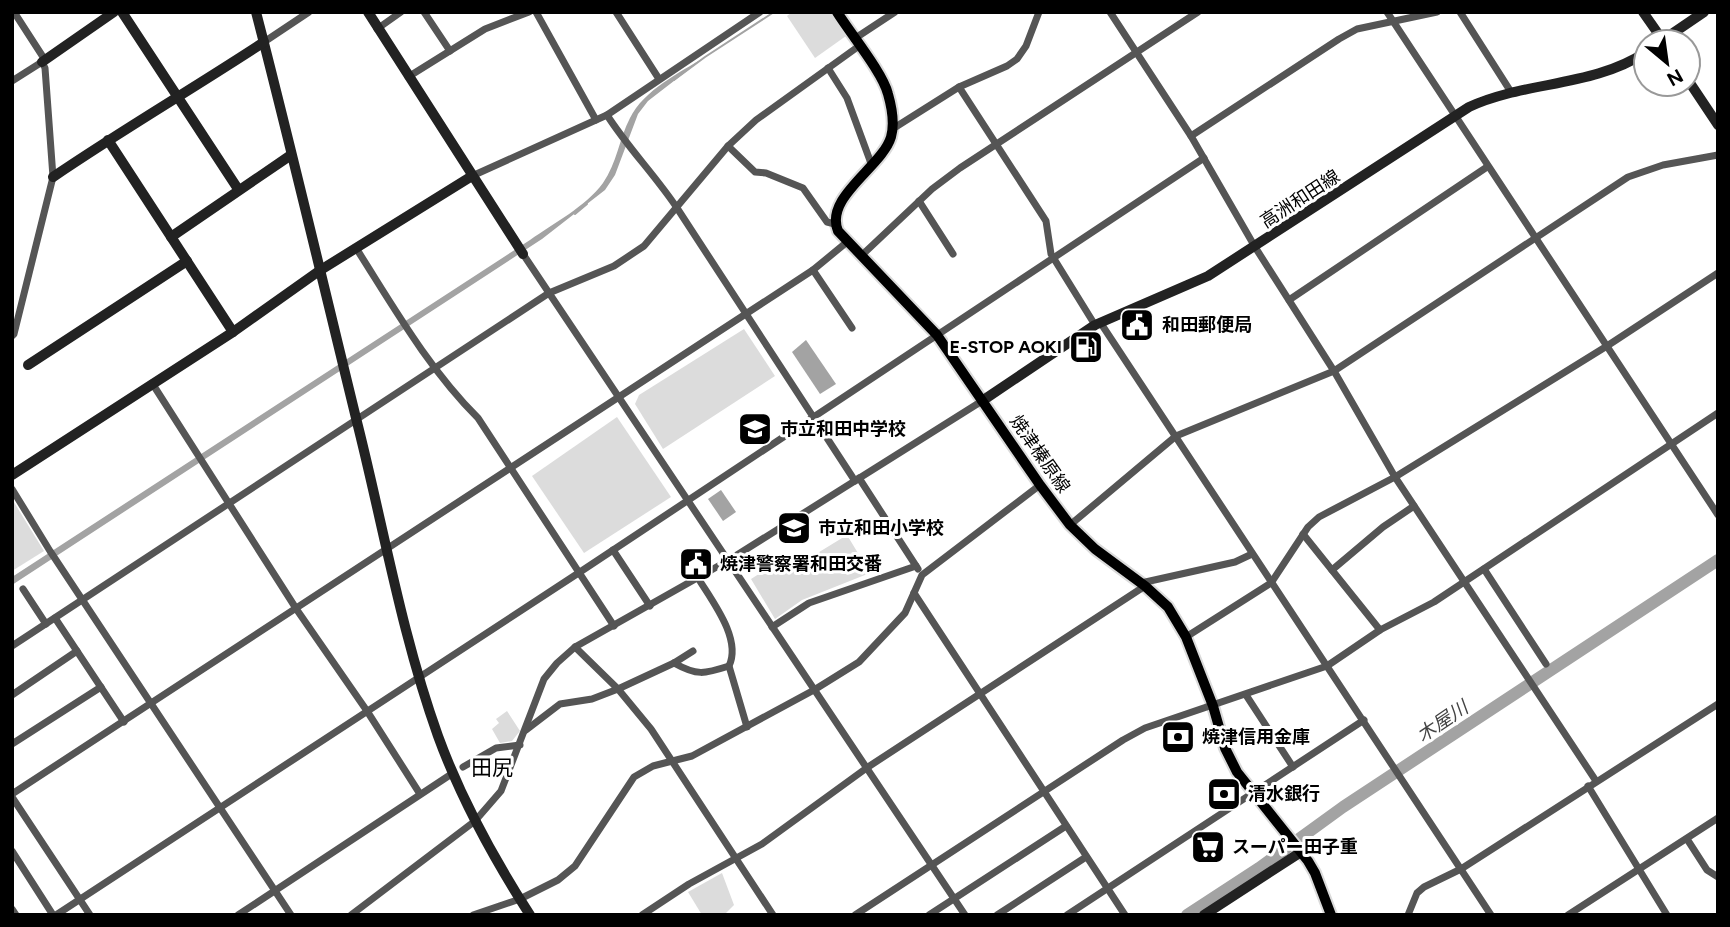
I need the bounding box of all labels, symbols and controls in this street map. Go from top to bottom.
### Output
north arrow [1632,28,1702,98]
text: N [1663,64,1687,91]
street label: 高洲和田線 [1256,165,1344,233]
public building icon: 和田郵便局 [1118,306,1156,344]
place label: 和田郵便局 [1162,314,1252,336]
fuel station icon: E-STOP AOKI [1067,328,1105,366]
place label: E-STOP AOKI [950,336,1062,358]
school or university icon: 市立和田中学校 [736,410,774,448]
street label: 焼津榛原線 [1005,411,1075,497]
place label: 市立和田中学校 [780,418,906,440]
school or university icon: 市立和田小学校 [775,509,813,547]
place label: 市立和田小学校 [818,517,944,539]
public building icon: 焼津警察署和田交番 [677,545,715,583]
place label: 焼津警察署和田交番 [720,553,882,575]
water label: 木屋川 [1412,695,1474,747]
bank icon: 焼津信用金庫 [1159,718,1197,756]
place label: 焼津信用金庫 [1202,726,1310,748]
district label: 田尻 [471,755,513,780]
bank icon: 清水銀行 [1205,775,1243,813]
place label: 清水銀行 [1248,783,1320,805]
supermarket icon: スーパー田子重 [1189,828,1227,866]
place label: スーパー田子重 [1232,836,1358,858]

